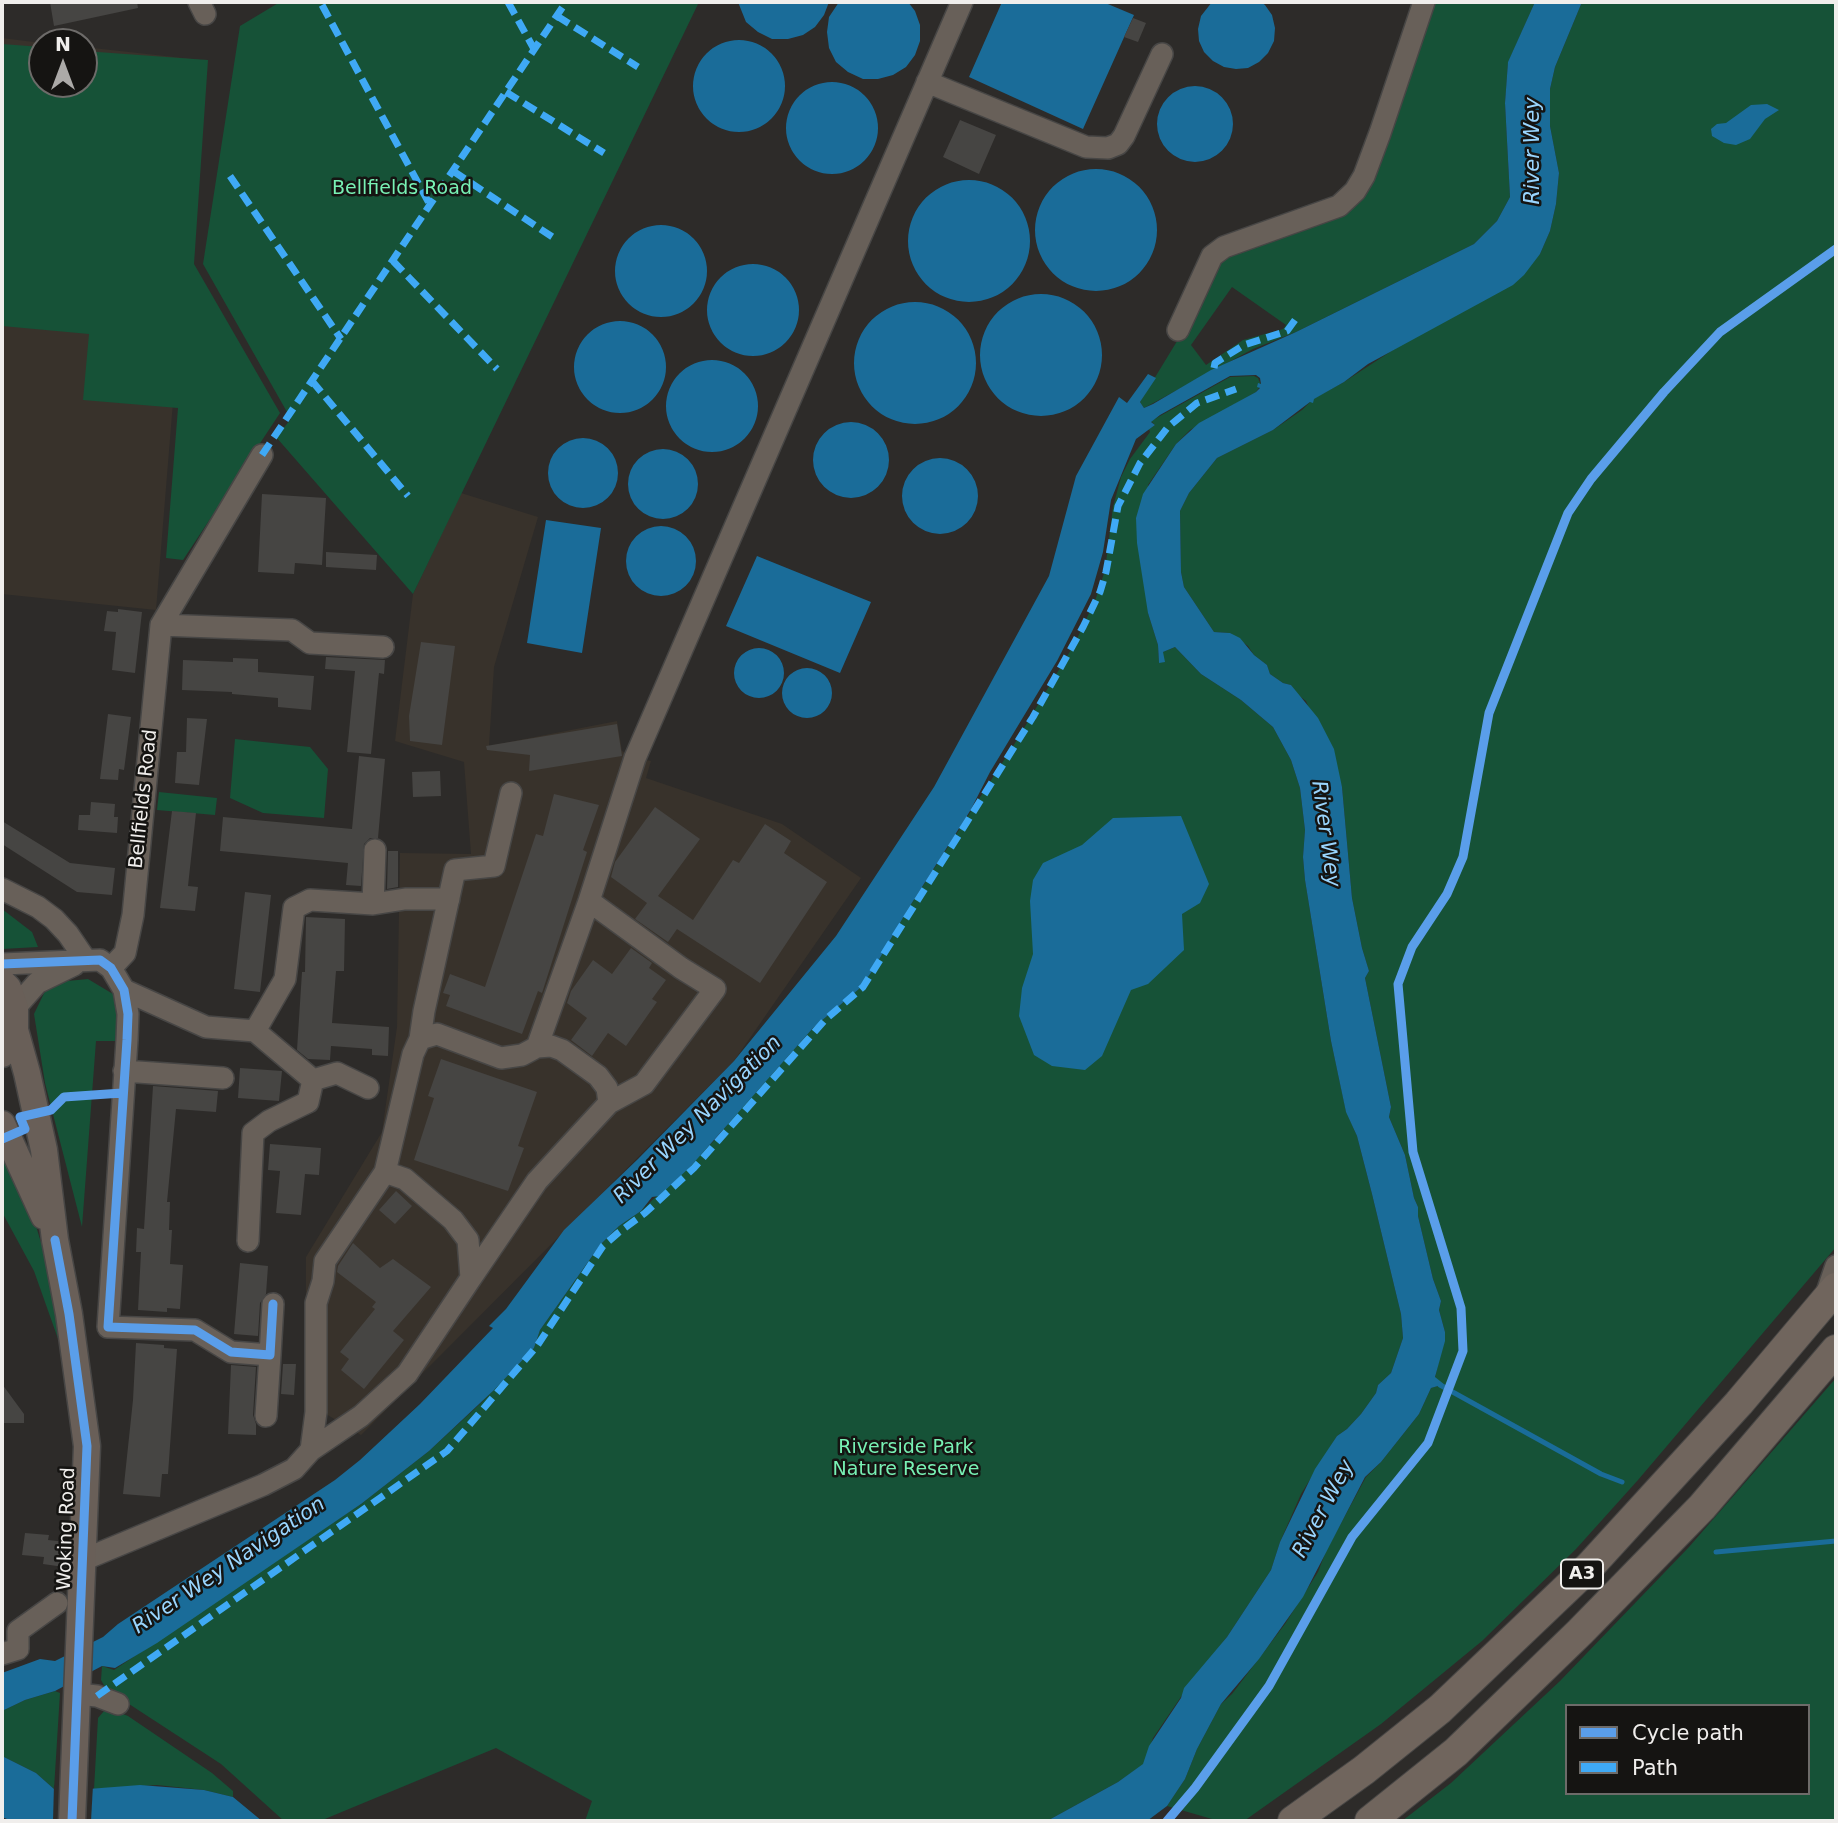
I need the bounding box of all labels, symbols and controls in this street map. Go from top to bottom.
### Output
north arrow [28,28,98,98]
text: N [55,33,71,55]
water label: River Wey [1521,97,1547,205]
park label: Bellfields Road [332,178,472,200]
street label: Bellfields Road [125,728,163,870]
water label: River Wey [1305,779,1345,889]
water label: River Wey Navigation [609,1031,787,1209]
park label: Riverside Park Nature Reserve [833,1437,979,1481]
water label: River Wey [1288,1456,1360,1562]
street label: Woking Road [53,1467,81,1591]
water label: River Wey Navigation [128,1492,330,1640]
road number: A3 [1561,1560,1603,1588]
legend [1565,1704,1810,1795]
text: Cycle path [1632,1721,1744,1745]
text: Path [1632,1756,1678,1780]

